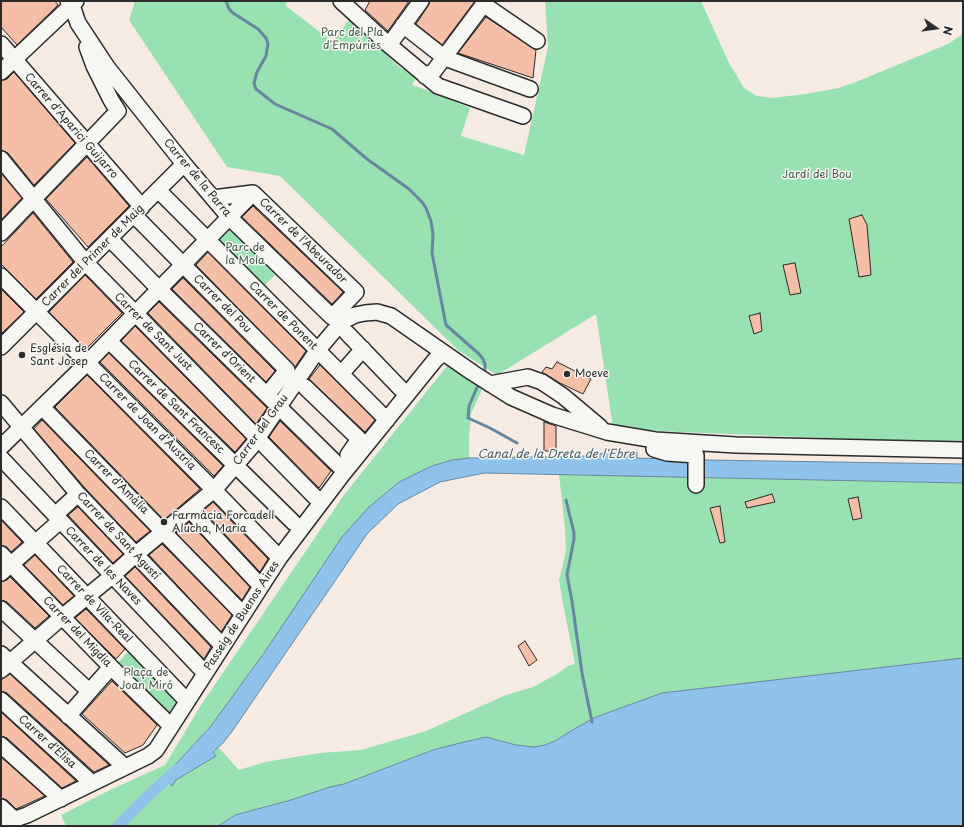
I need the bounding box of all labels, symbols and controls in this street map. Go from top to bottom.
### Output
north arrow [916,8,956,48]
text: N [939,25,957,37]
park label: Parc del Pla d'Empúries [321,26,383,52]
street label: Carrer d'Aparici Guijarro [22,71,120,181]
street label: Carrer de la Parra [160,136,234,220]
park label: Jardí del Bou [782,168,852,182]
street label: Carrer de l'Abeurador [256,196,350,286]
street label: Carrer del Primer de Maig [39,202,147,310]
park label: Parc de la Mola [225,241,265,267]
street label: Carrer del Pou [190,272,254,336]
street label: Carrer de Ponent [246,279,320,353]
street label: Carrer de Sant Just [111,290,195,374]
street label: Carrer d'Orient [190,320,258,386]
place label: Església de Sant Josep [30,342,88,368]
marker: Església de Sant Josep [17,350,27,360]
street label: Carrer de Sant Francesc [125,357,227,457]
place label: Moeve [575,367,609,381]
marker: Moeve [562,369,572,379]
street label: Carrer de Joan d'Àustria [96,371,198,473]
street label: Carrer del Grau [231,392,291,468]
street label: Carrer d'Amàlia [81,447,151,517]
water label: Canal de la Dreta de l'Ebre [477,448,635,462]
street label: Carrer de Sant Agustí [74,489,162,583]
place label: Farmàcia Forcadell Alucha, Maria [172,509,274,535]
marker: Farmàcia Forcadell Alucha, Maria [159,517,169,527]
street label: Carrer de les Naves [62,524,144,608]
street label: Passeig de Buenos Aires [202,559,282,673]
street label: Carrer de Vila-Real [53,562,135,646]
street label: Carrer del Migdia [40,594,114,670]
park label: Plaça de Joan Miró [119,666,173,692]
street label: Carrer d'Elisa [15,713,79,771]

